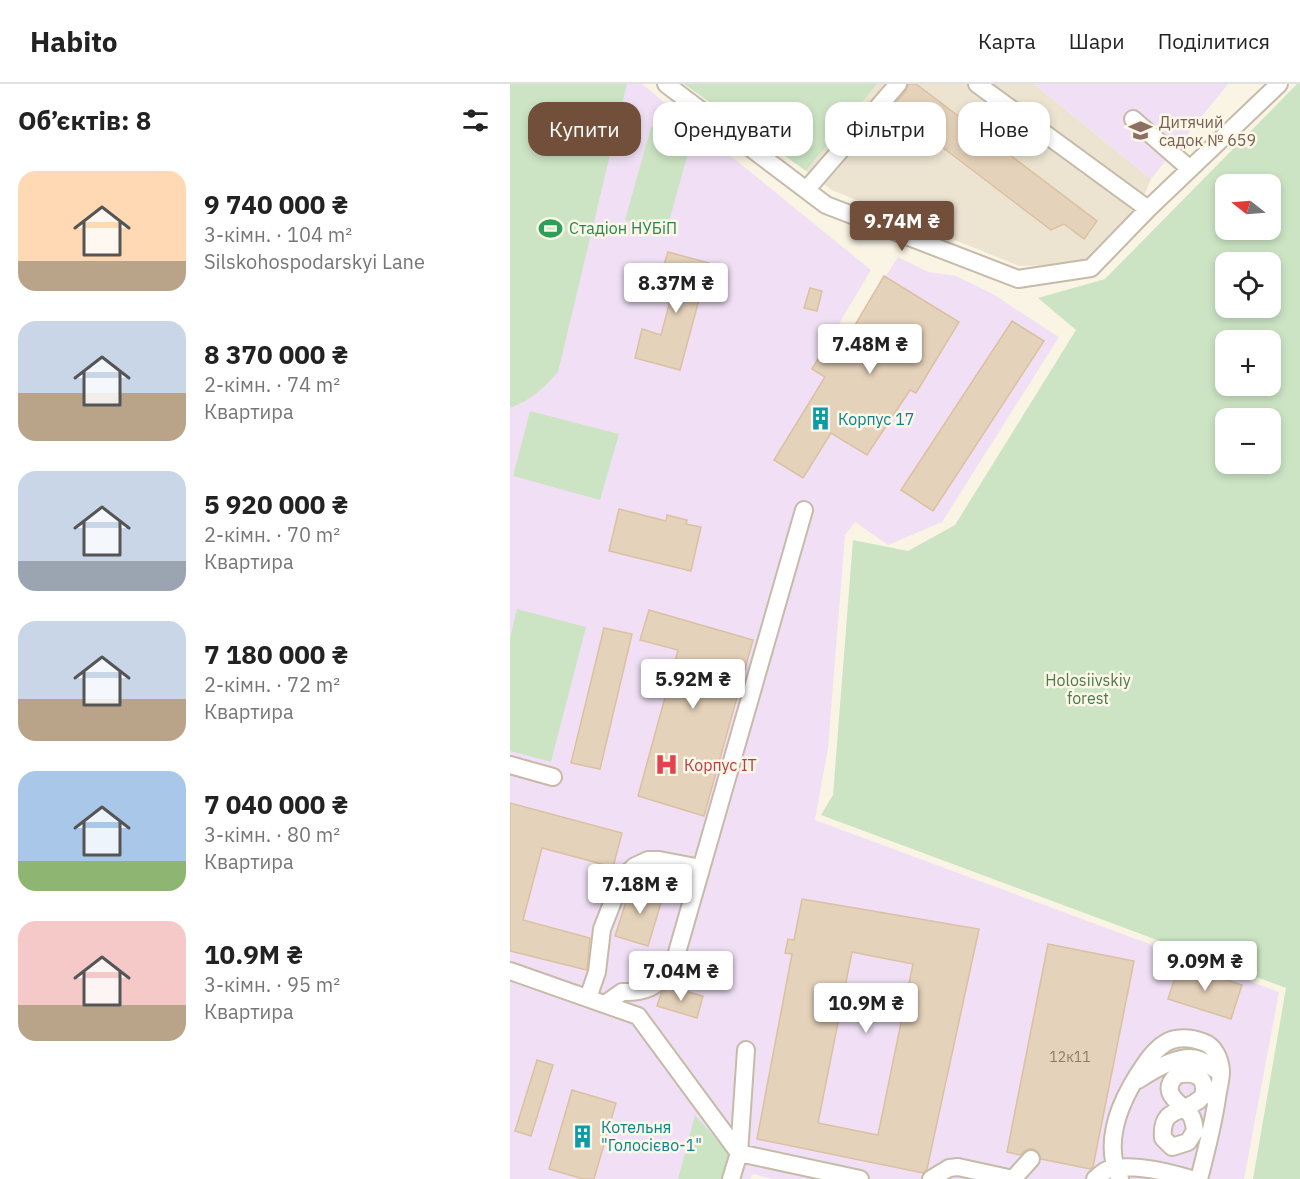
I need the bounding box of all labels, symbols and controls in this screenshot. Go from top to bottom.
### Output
text: Habito [30,23,118,60]
text: Карта [978,27,1036,55]
text: Шари [1069,27,1125,55]
text: Поділитися [1158,27,1270,55]
chip: Купити [528,102,641,156]
chip: Орендувати [653,102,813,156]
chip: Фільтри [825,102,946,156]
chip: Нове [958,102,1050,156]
text: Об’єктів: 8 [18,103,151,137]
icon: filters [459,104,492,137]
place label: Дитячий садок № 659 [1159,112,1256,150]
school or university icon: Дитячий садок № 659 [1128,118,1154,144]
north arrow [1215,174,1281,240]
map controls [1215,174,1281,474]
text: 9 740 000 ₴ [204,187,348,221]
icon: home [66,195,138,267]
pin: 9.74M ₴ [847,201,957,252]
text: 9.74M ₴ [864,207,940,234]
sports icon: Стадіон НУБіП [538,215,564,241]
place label: Стадіон НУБіП [569,218,677,238]
text: 3-кімн. · 104 m² [204,221,352,248]
text: Silskohospodarskyi Lane [204,248,425,275]
button: locate [1215,252,1281,318]
pin: 8.37M ₴ [621,263,731,314]
text: 8.37M ₴ [638,269,714,296]
pin: 7.48M ₴ [815,324,925,375]
text: 7.48M ₴ [832,330,908,357]
button: + [1215,330,1281,396]
text: 8 370 000 ₴ [204,337,348,371]
icon: home [66,345,138,417]
text: 2-кімн. · 74 m² [204,371,340,398]
text: Квартира [204,398,294,425]
building icon: Корпус 17 [807,406,833,432]
button: − [1215,408,1281,474]
place label: Корпус 17 [838,409,914,429]
text: 5 920 000 ₴ [204,487,348,521]
icon: home [66,495,138,567]
text: 2-кімн. · 70 m² [204,521,340,548]
text: Квартира [204,548,294,575]
text: 7 180 000 ₴ [204,637,348,671]
icon: home [66,645,138,717]
pin: 5.92M ₴ [638,659,748,710]
text: 5.92M ₴ [655,665,731,692]
park label: Holosiivskiy forest [1045,670,1131,708]
text: 2-кімн. · 72 m² [204,671,340,698]
text: Квартира [204,698,294,725]
hospital icon: Корпус ІТ [653,752,679,778]
place label: Корпус ІТ [684,755,757,775]
text: 7 040 000 ₴ [204,787,348,821]
icon: home [66,795,138,867]
text: 3-кімн. · 80 m² [204,821,340,848]
text: Квартира [204,848,294,875]
pin: 7.18M ₴ [585,864,695,915]
text: 7.18M ₴ [602,870,678,897]
text: 10.9M ₴ [204,937,303,971]
pin: 9.09M ₴ [1150,941,1260,992]
icon: home [66,945,138,1017]
text: 9.09M ₴ [1167,947,1243,974]
pin: 7.04M ₴ [626,951,736,1002]
text: 7.04M ₴ [643,957,719,984]
text: 3-кімн. · 95 m² [204,971,340,998]
pin: 10.9M ₴ [811,983,921,1034]
text: 10.9M ₴ [828,989,904,1016]
text: Квартира [204,998,294,1025]
house number: 12к11 [1049,1048,1091,1066]
place label: Котельня "Голосієво-1" [601,1117,702,1155]
building icon: Котельня "Голосієво-1" [570,1123,596,1149]

